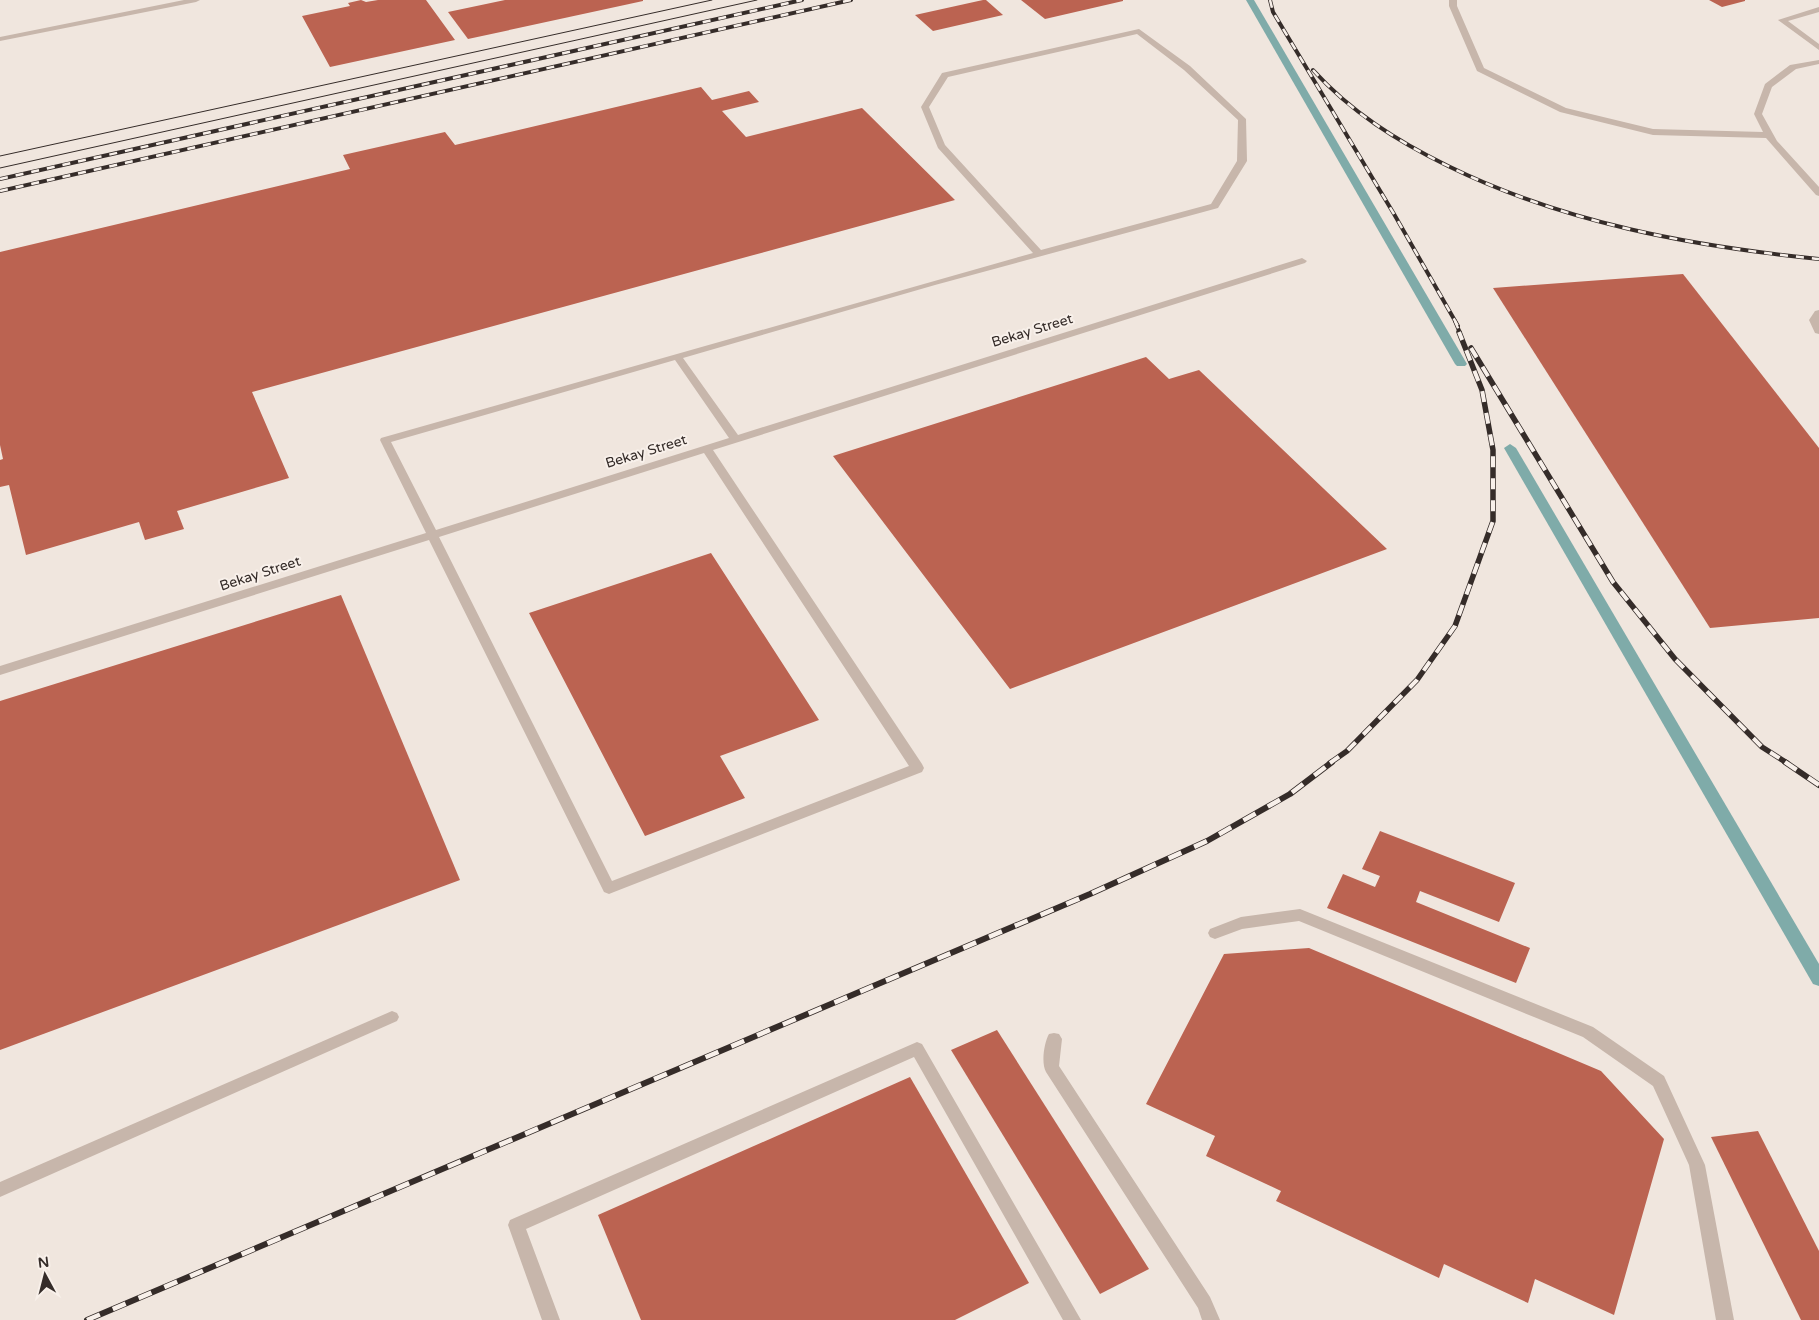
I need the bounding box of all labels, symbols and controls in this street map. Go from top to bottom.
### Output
street label: Bekay Street [990,310,1075,351]
street label: Bekay Street [604,431,689,472]
street label: Bekay Street [218,552,303,595]
north arrow [20,1250,70,1300]
text: N [37,1253,50,1272]

